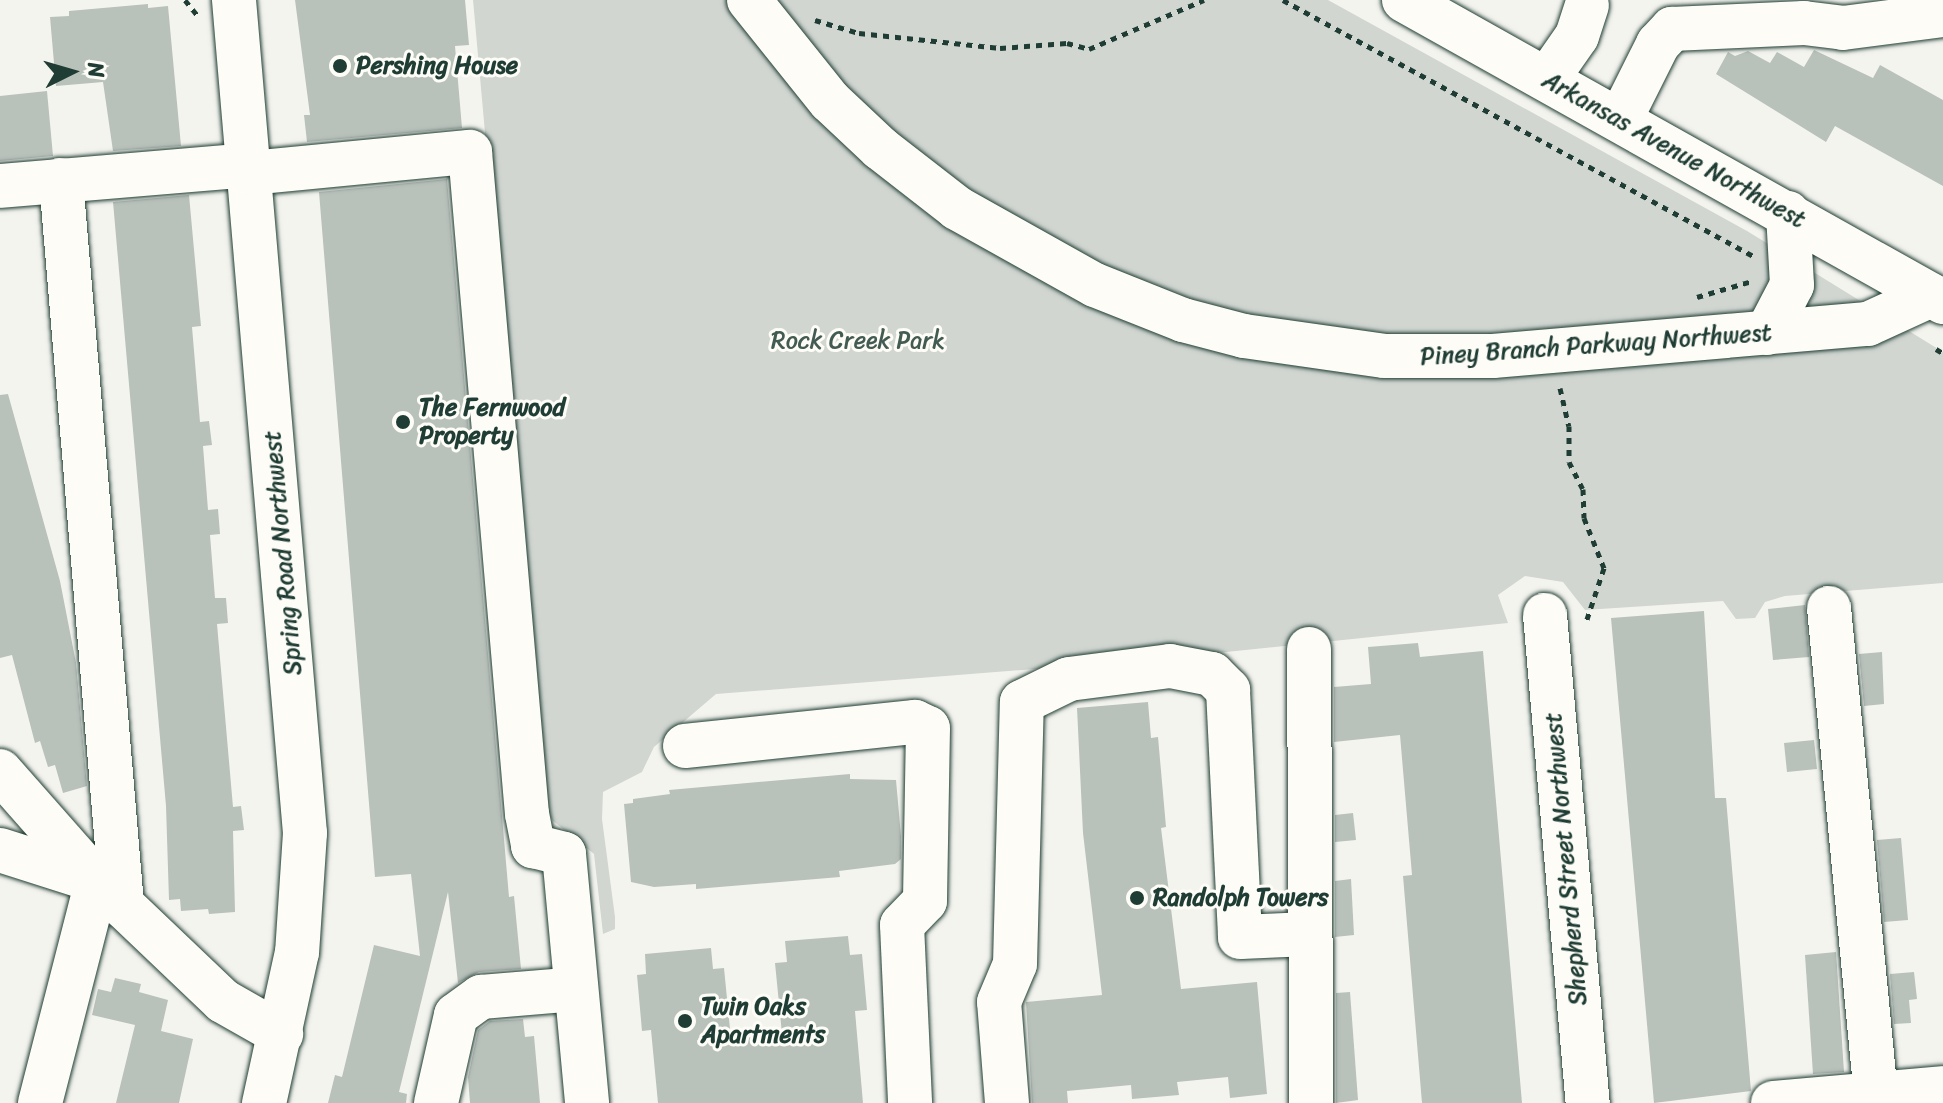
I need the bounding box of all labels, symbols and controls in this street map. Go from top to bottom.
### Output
north arrow [32,32,112,112]
place label: Pershing House [356,52,519,80]
marker: Pershing House [331,57,349,75]
text: N [76,61,116,79]
street label: Arkansas Avenue Northwest [1537,65,1811,235]
street label: Piney Branch Parkway Northwest [1419,318,1773,372]
park label: Rock Creek Park [770,327,946,355]
place label: The Fernwood Property [419,394,565,450]
marker: The Fernwood Property [394,413,412,431]
street label: Spring Road Northwest [258,430,308,676]
street label: Shepherd Street Northwest [1539,711,1593,1007]
place label: Randolph Towers [1153,884,1328,912]
marker: Randolph Towers [1128,889,1146,907]
place label: Twin Oaks Apartments [701,993,825,1049]
marker: Twin Oaks Apartments [676,1012,694,1030]

